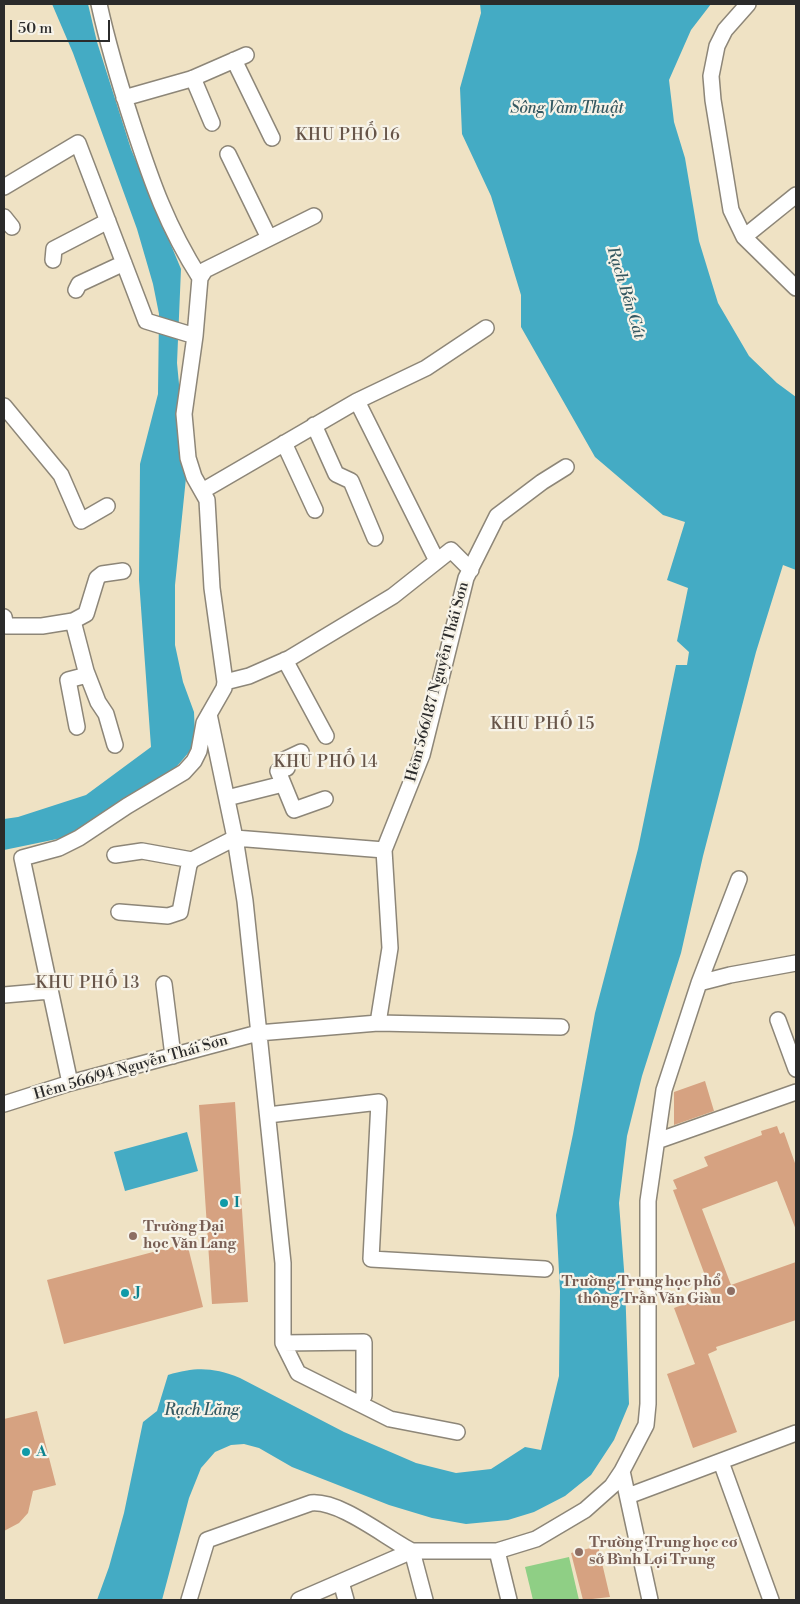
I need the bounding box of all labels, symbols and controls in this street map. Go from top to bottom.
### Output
scale bar [12,10,112,42]
text: 50 m [18,19,52,38]
water label: Sông Vàm Thuật [510,99,624,119]
district label: KHU PHỐ 16 [294,126,402,146]
water label: Rạch Bến Cát [602,245,648,341]
street label: Hẻm 566/187 Nguyễn Thái Sơn [403,580,473,784]
district label: KHU PHỐ 15 [489,715,597,735]
district label: KHU PHỐ 14 [272,753,380,773]
district label: KHU PHỐ 13 [34,974,142,994]
street label: Hẻm 566/94 Nguyễn Thái Sơn [32,1032,230,1104]
place label: I [234,1194,240,1212]
marker: I [218,1197,230,1209]
place label: Trường Đại học Văn Lang [143,1218,236,1253]
marker: Trường Đại học Văn Lang [127,1230,139,1242]
place label: Trường Trung học phổ thông Trần Văn Giàu [561,1273,721,1308]
place label: J [135,1284,141,1302]
marker: Trường Trung học phổ thông Trần Văn Giàu [725,1285,737,1297]
marker: J [119,1287,131,1299]
water label: Rạch Lăng [164,1401,240,1421]
place label: A [36,1443,47,1461]
marker: A [20,1446,32,1458]
place label: Trường Trung học cơ sở Bình Lợi Trung [589,1534,738,1569]
marker: Trường Trung học cơ sở Bình Lợi Trung [573,1546,585,1558]

